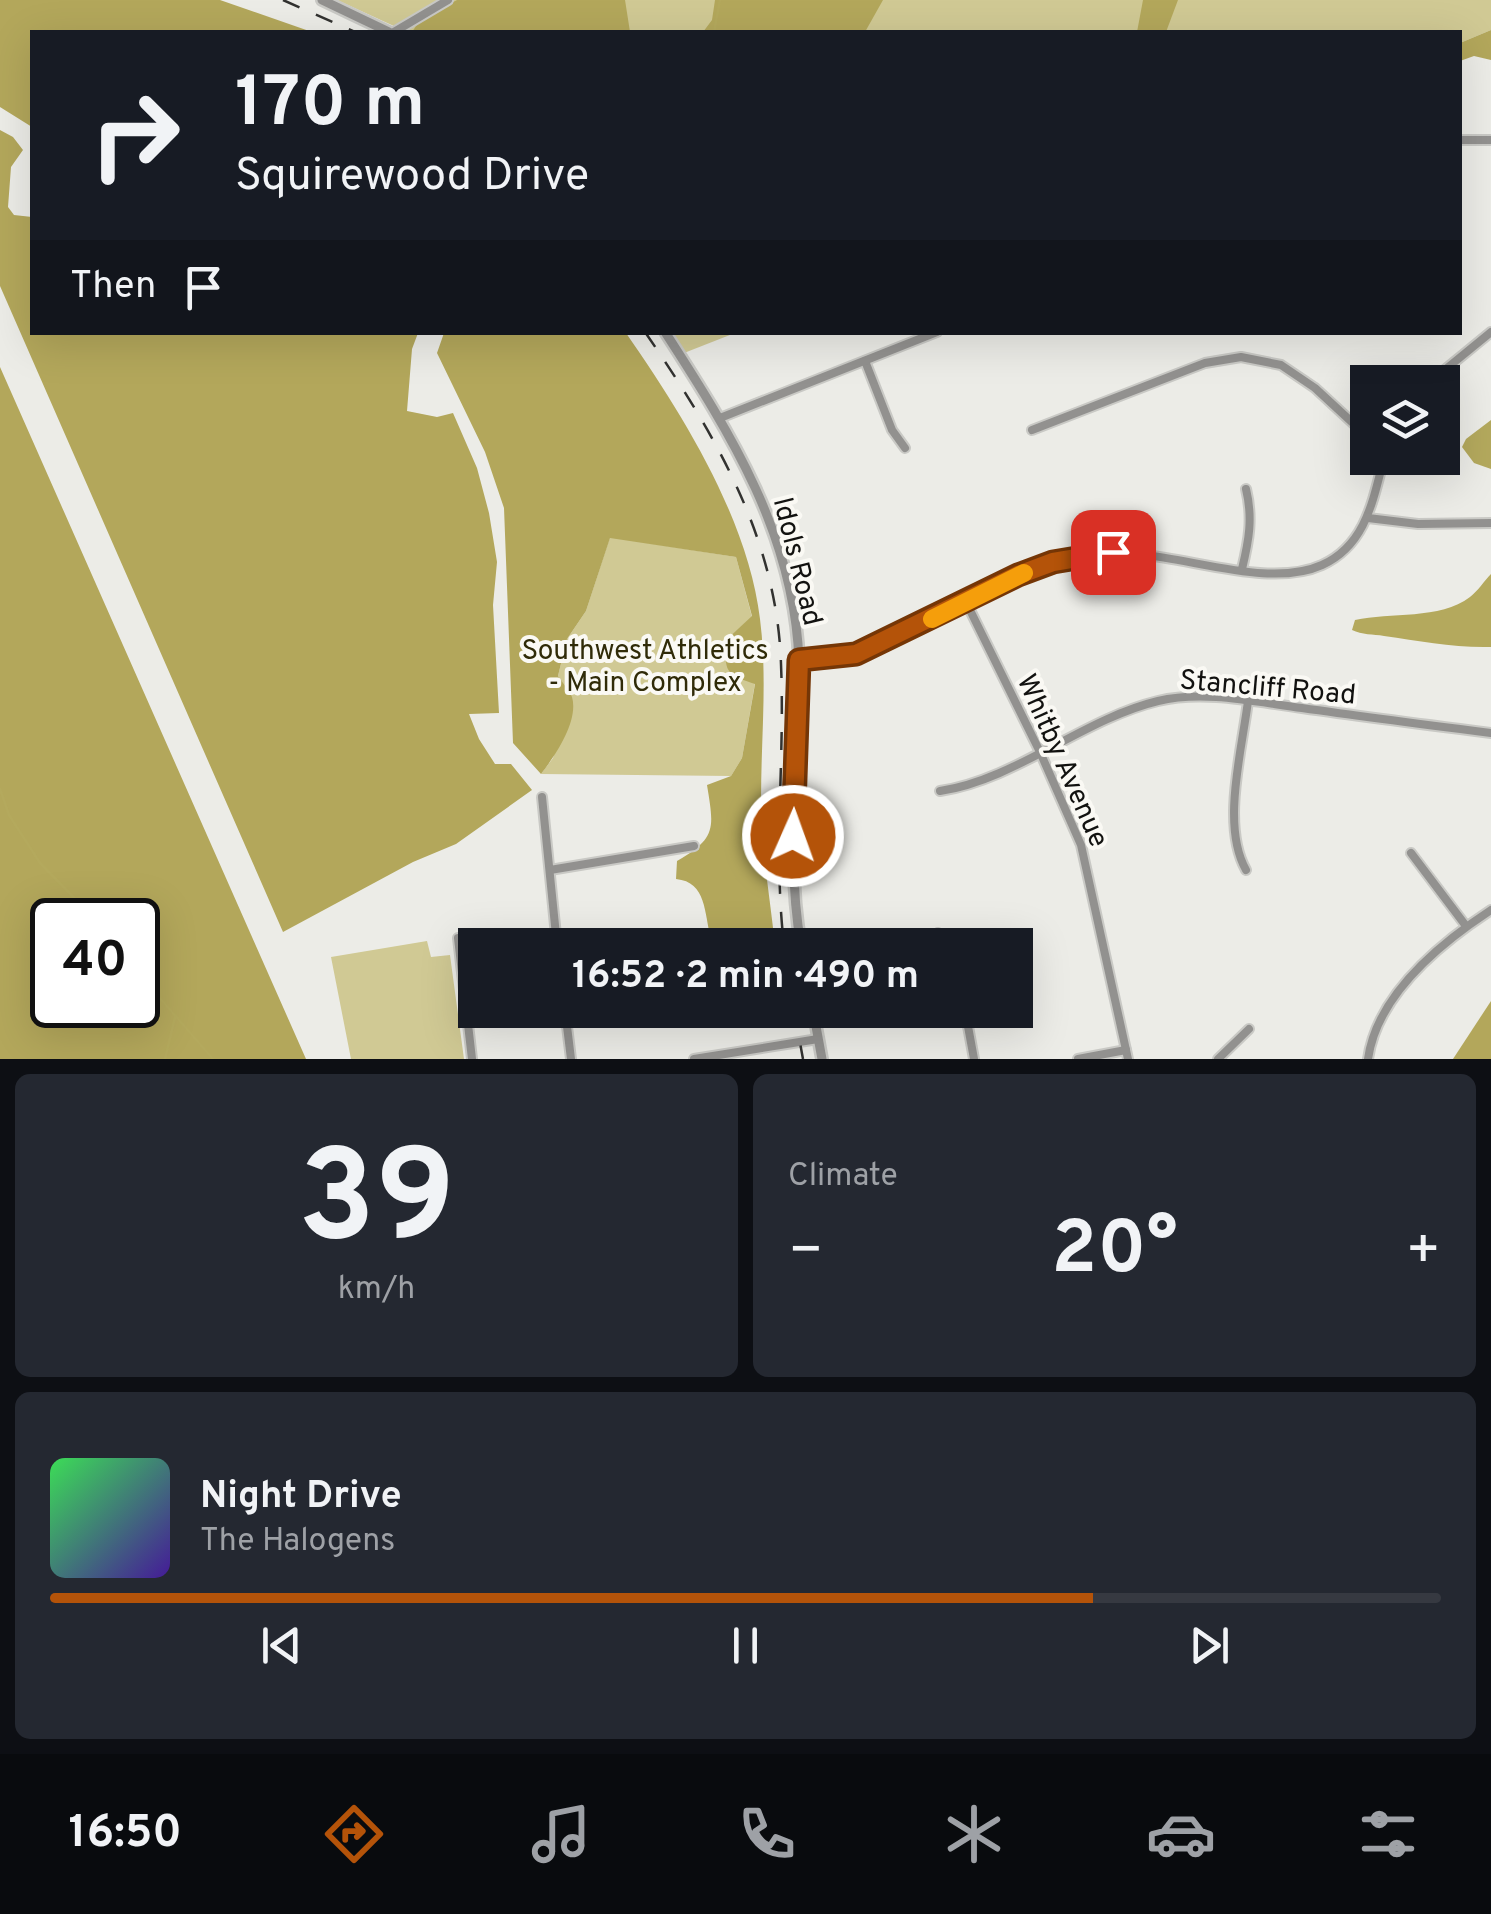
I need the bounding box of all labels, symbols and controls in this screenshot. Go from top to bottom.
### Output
text: 170 m [235,62,425,151]
icon: right [70,70,200,200]
text: Squirewood Drive [235,149,589,206]
icon: arrive [176,260,231,315]
text: Then [70,263,156,312]
map controls [1350,365,1460,475]
button: layers [1350,365,1460,475]
street label: Idols Road [763,494,829,630]
pin [1071,510,1156,595]
icon: arrive [1086,525,1141,580]
park label: Southwest Athletics - Main Complex [521,634,769,702]
street label: Stancliff Road [1178,663,1357,715]
street label: Whitby Avenue [1007,669,1116,853]
position arrow [741,784,845,888]
speed limit sign: 40 [30,898,160,1028]
text: 16:52 · 2 min · 490 m [572,953,919,1002]
text: 39 [298,1122,455,1287]
text: Climate [788,1157,898,1197]
text: 20° [1051,1205,1178,1300]
text: − [788,1218,823,1288]
text: + [1406,1218,1441,1288]
text: km/h [338,1270,415,1310]
text: Night Drive [200,1473,402,1522]
text: The Halogens [200,1522,395,1562]
icon: previous [254,1618,309,1673]
icon: pause [718,1618,773,1673]
icon: next [1182,1618,1237,1673]
icon: directions [319,1799,389,1869]
icon: music [526,1799,596,1869]
icon: phone [732,1799,802,1869]
icon: climate [939,1799,1009,1869]
icon: car [1146,1799,1216,1869]
icon: filters [1353,1799,1423,1869]
text: 16:50 [68,1806,182,1863]

